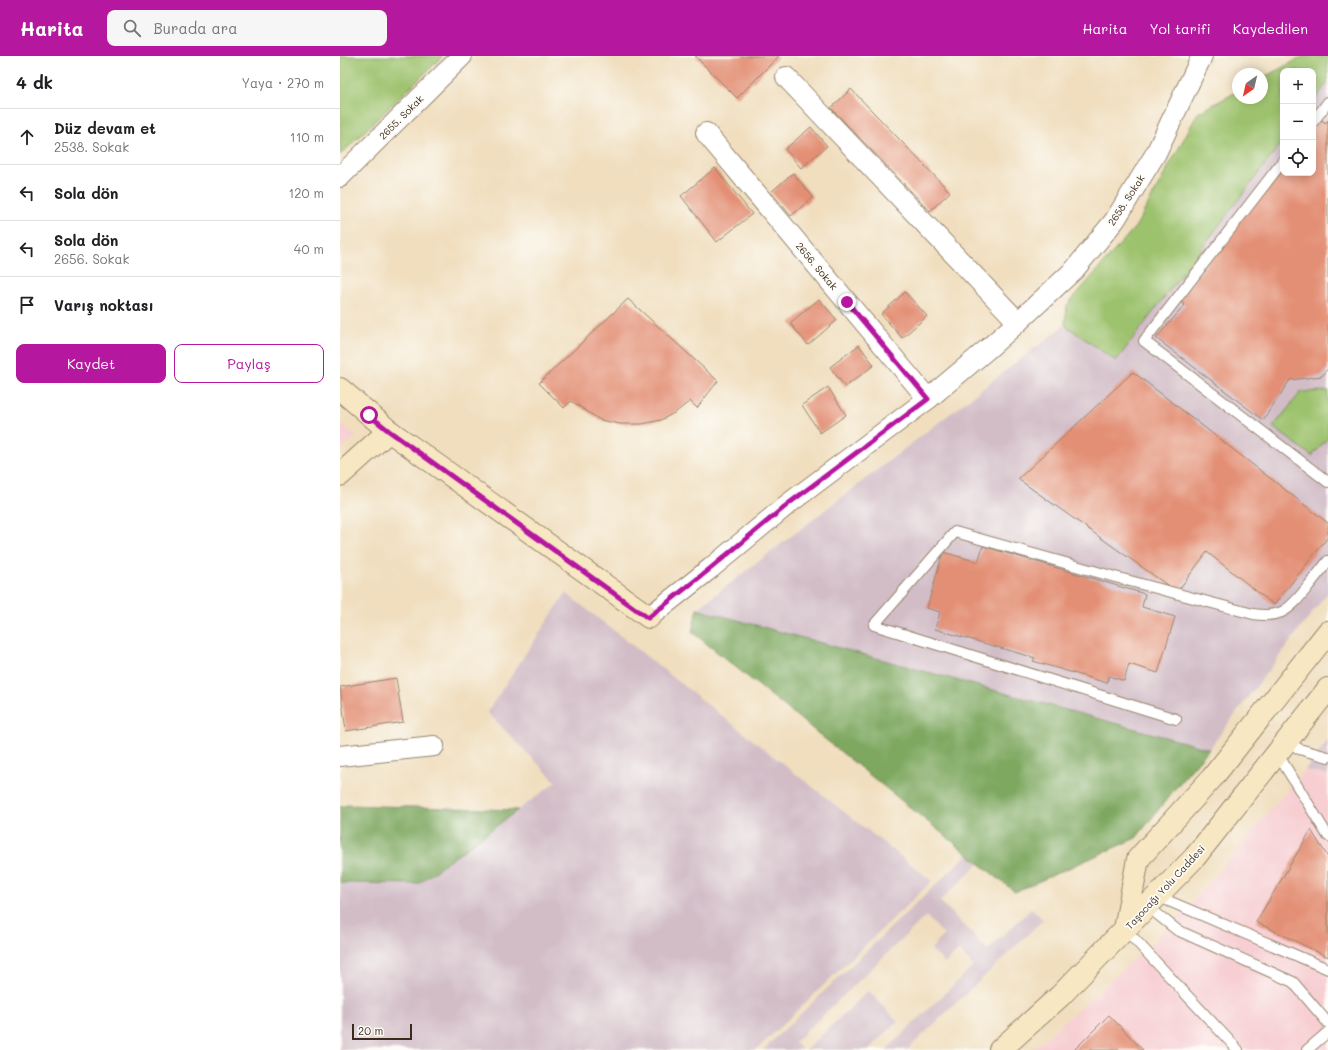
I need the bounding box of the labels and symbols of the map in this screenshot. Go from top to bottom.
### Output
north arrow [1232,68,1268,104]
street label: 2655. Sokak [376,92,426,142]
street label: 2658. Sokak [1104,172,1148,228]
street label: 2656. Sokak [793,239,841,293]
route end [838,293,856,311]
route start [360,406,378,424]
street label: Taşocağı Yolu Caddesi [1122,842,1208,932]
scale bar [352,1022,412,1041]

